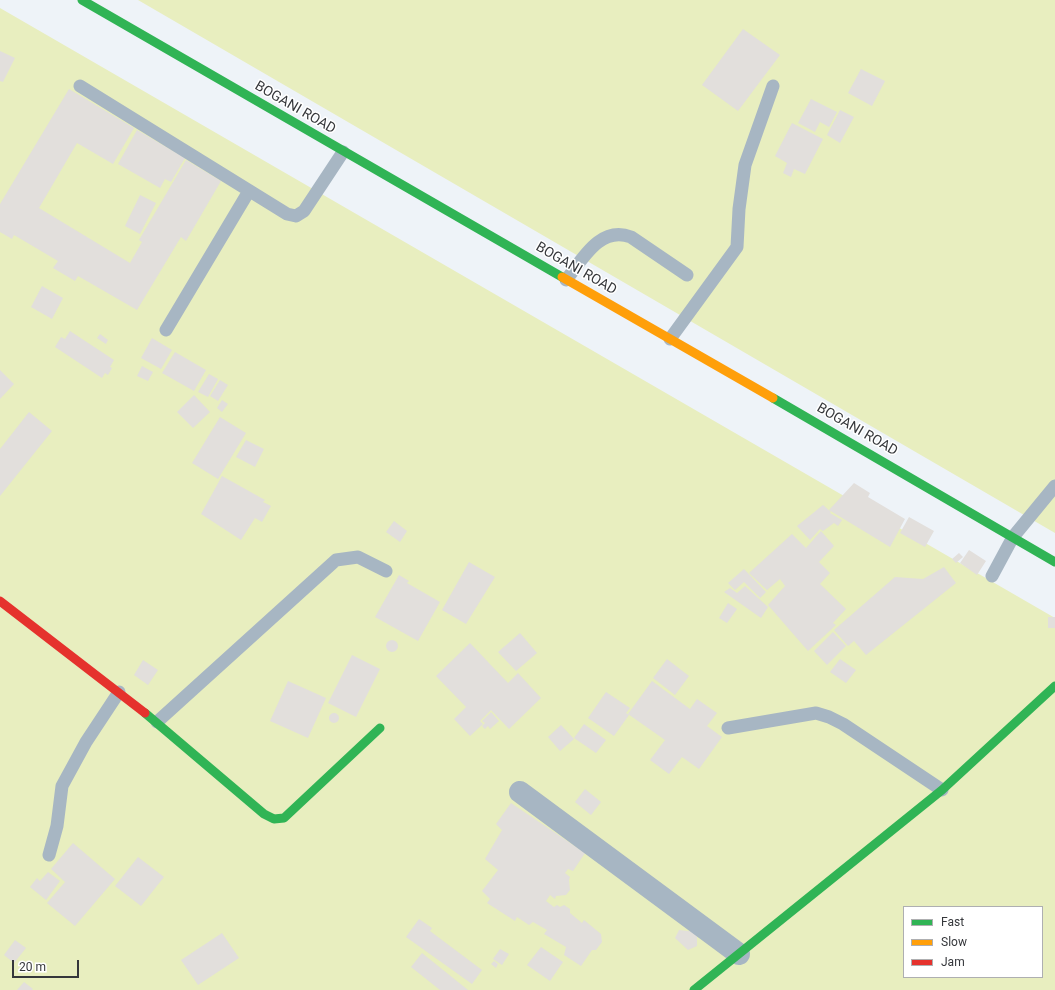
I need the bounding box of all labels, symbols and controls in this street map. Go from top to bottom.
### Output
street label: BOGANI ROAD [252,78,338,138]
street label: BOGANI ROAD [533,239,619,299]
street label: BOGANI ROAD [814,400,900,460]
legend [903,906,1043,978]
text: Fast [941,915,964,929]
text: Slow [941,935,967,949]
scale bar [14,952,81,978]
text: Jam [941,955,965,969]
text: 20 m [19,960,46,974]

